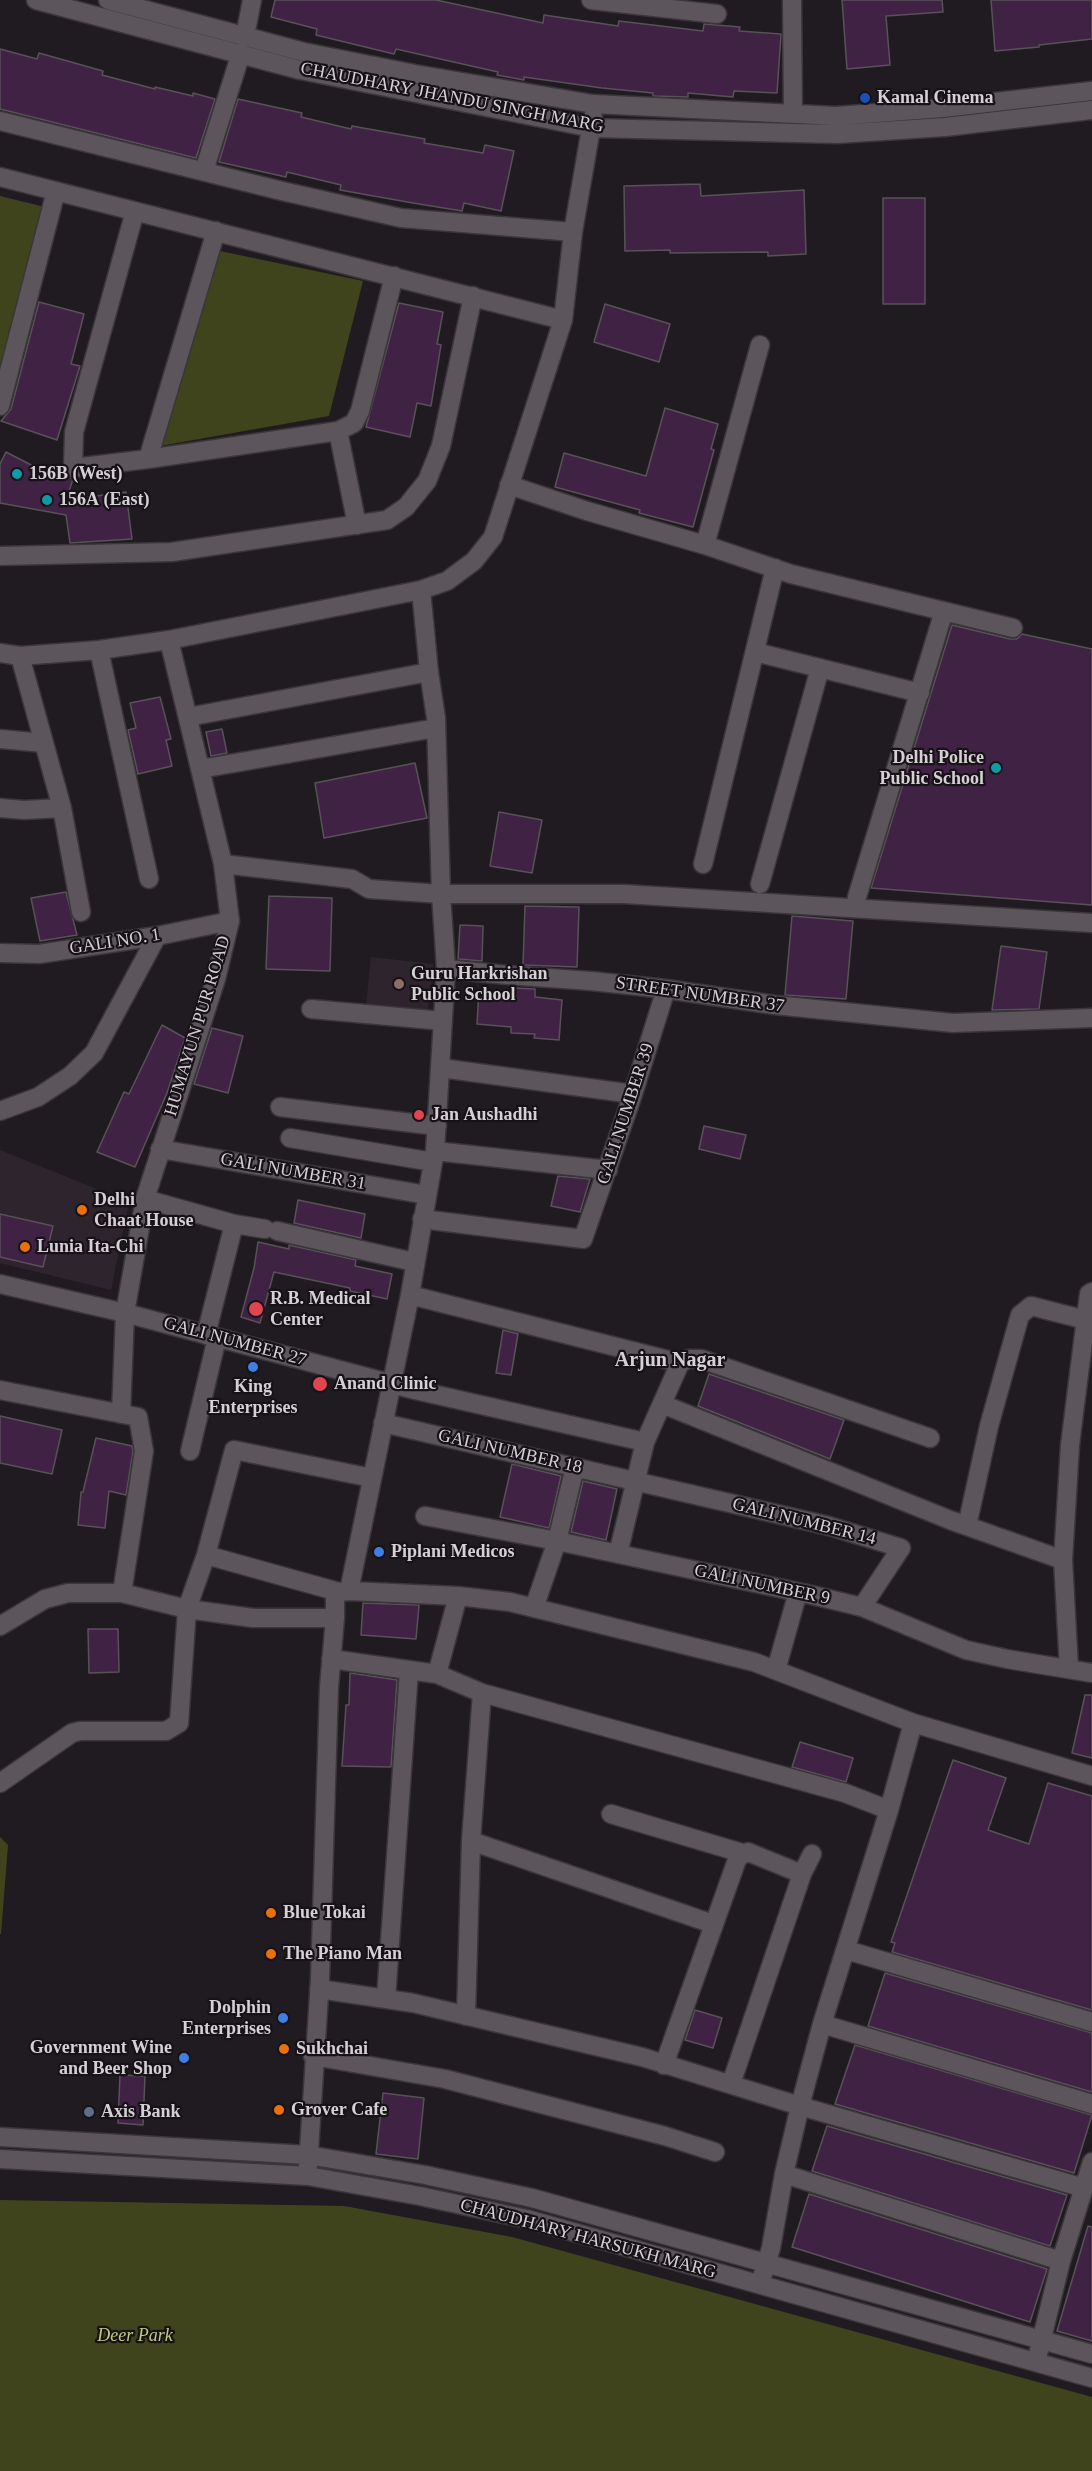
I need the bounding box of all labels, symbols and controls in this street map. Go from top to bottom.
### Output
street label: CHAUDHARY JHANDU SINGH MARG [299,58,605,138]
place label: Kamal Cinema [877,87,993,109]
marker: Kamal Cinema [858,91,872,105]
place label: 156B (West) [29,463,122,485]
marker: 156B (West) [10,467,24,481]
place label: 156A (East) [59,489,149,511]
marker: 156A (East) [40,493,54,507]
place label: Delhi Police Public School [879,747,984,789]
marker: Delhi Police Public School [989,761,1003,775]
street label: GALI NO. 1 [68,924,162,960]
street label: HUMAYUN PUR ROAD [160,933,236,1119]
place label: Guru Harkrishan Public School [411,963,548,1006]
street label: STREET NUMBER 37 [614,972,786,1018]
marker: Guru Harkrishan Public School [392,977,406,991]
street label: GALI NUMBER 39 [593,1041,659,1187]
place label: Jan Aushadhi [431,1104,538,1126]
marker: Jan Aushadhi [412,1108,426,1122]
street label: GALI NUMBER 31 [219,1149,367,1195]
place label: Delhi Chaat House [94,1189,194,1232]
marker: Delhi Chaat House [75,1203,89,1217]
place label: Lunia Ita-Chi [37,1236,144,1258]
marker: Lunia Ita-Chi [18,1240,32,1254]
place label: R.B. Medical Center [270,1288,370,1330]
marker: R.B. Medical Center [247,1300,265,1318]
street label: GALI NUMBER 27 [161,1313,309,1371]
district label: Arjun Nagar [615,1349,725,1373]
marker: King Enterprises [246,1360,260,1374]
place label: Anand Clinic [334,1373,437,1395]
marker: Anand Clinic [311,1375,329,1393]
place label: King Enterprises [209,1376,297,1418]
street label: GALI NUMBER 18 [436,1425,584,1479]
street label: GALI NUMBER 14 [730,1494,878,1550]
place label: Piplani Medicos [391,1541,515,1563]
marker: Piplani Medicos [372,1545,386,1559]
street label: GALI NUMBER 9 [692,1560,832,1610]
place label: Blue Tokai [283,1902,366,1924]
marker: Blue Tokai [264,1906,278,1920]
place label: The Piano Man [283,1943,402,1965]
marker: The Piano Man [264,1947,278,1961]
place label: Dolphin Enterprises [182,1997,271,2040]
marker: Dolphin Enterprises [276,2011,290,2025]
place label: Government Wine and Beer Shop [30,2037,172,2080]
place label: Sukhchai [296,2038,368,2060]
marker: Sukhchai [277,2042,291,2056]
marker: Government Wine and Beer Shop [177,2051,191,2065]
place label: Grover Cafe [291,2099,387,2121]
place label: Axis Bank [101,2101,181,2123]
marker: Grover Cafe [272,2103,286,2117]
marker: Axis Bank [82,2105,96,2119]
street label: CHAUDHARY HARSUKH MARG [458,2194,718,2284]
park label: Deer Park [97,2325,173,2347]

